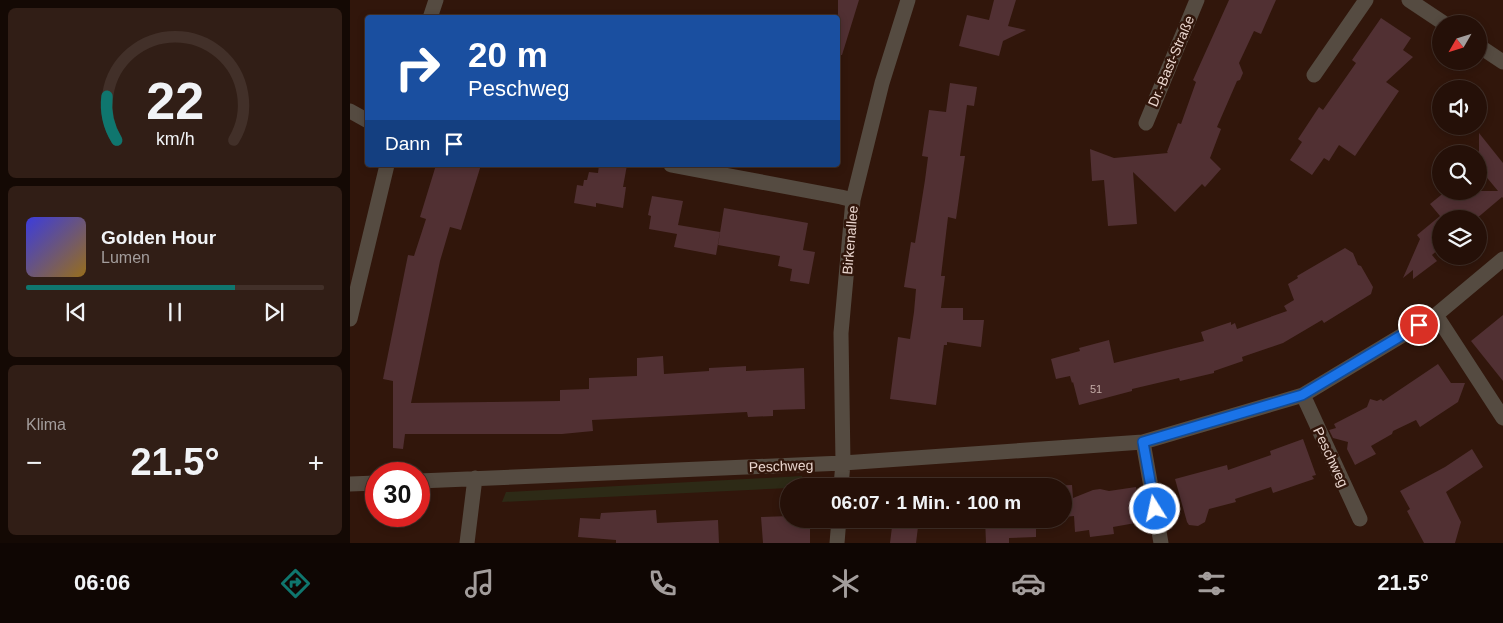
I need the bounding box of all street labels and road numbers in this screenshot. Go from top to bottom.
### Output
street label: Dr.-Bast-Straße [1145,13,1197,109]
street label: Birkenallee [839,205,861,275]
street label: Peschweg [1310,424,1352,490]
street label: Peschweg [748,457,814,475]

